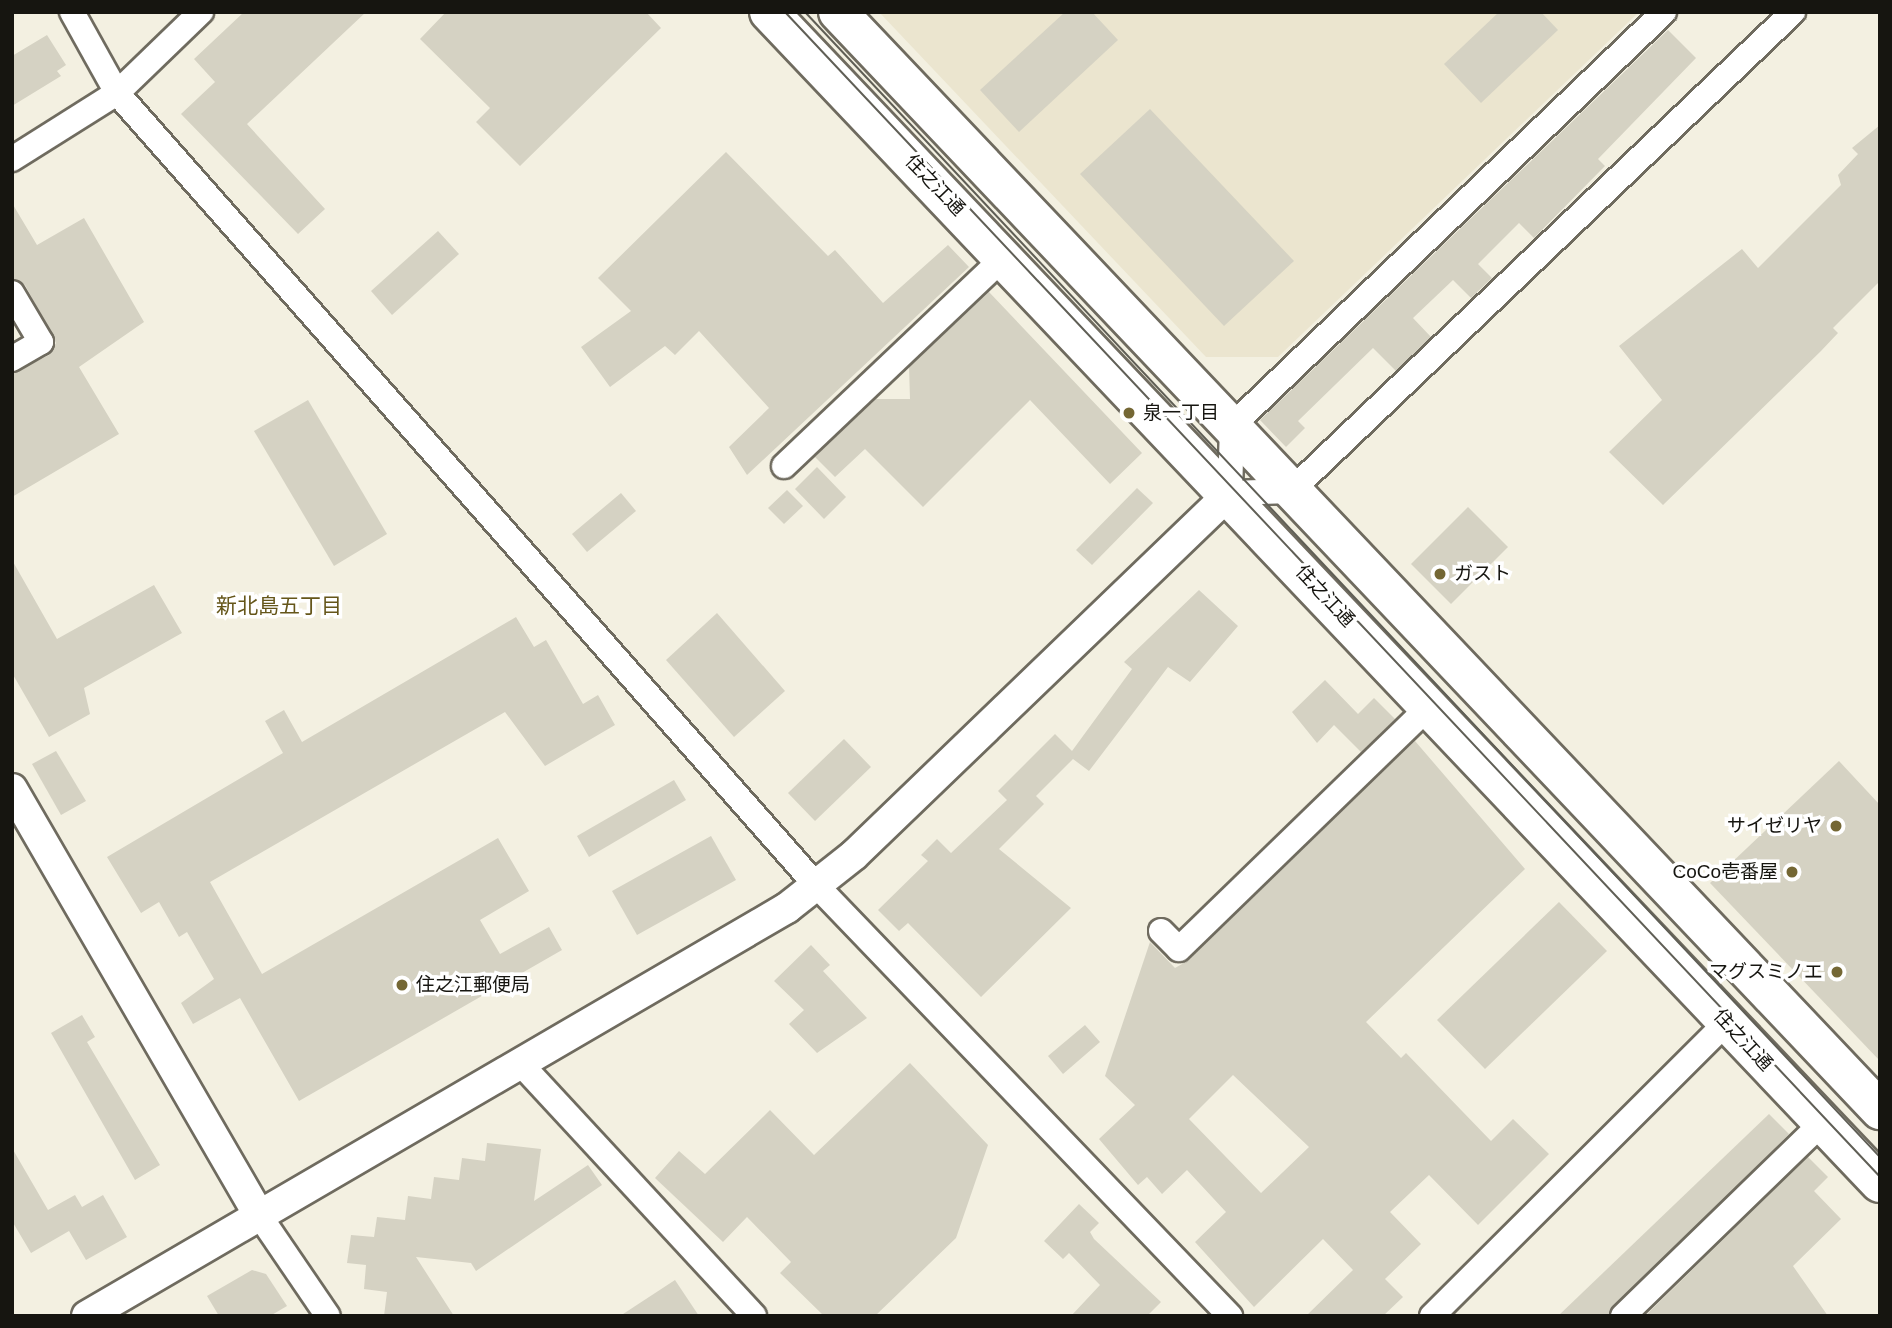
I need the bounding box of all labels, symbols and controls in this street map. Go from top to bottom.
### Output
street label: 住之江通 [900,150,970,220]
place label: 泉一丁目 [1143,402,1219,424]
marker: 泉一丁目 [1121,405,1137,421]
street label: 住之江通 [1291,560,1359,632]
place label: ガスト [1454,563,1511,585]
marker: ガスト [1432,566,1448,582]
district label: 新北島五丁目 [216,593,342,619]
place label: サイゼリヤ [1727,815,1822,837]
marker: サイゼリヤ [1828,818,1844,834]
place label: CoCo壱番屋 [1672,861,1778,883]
marker: CoCo壱番屋 [1784,864,1800,880]
place label: マグスミノエ [1709,961,1823,983]
marker: マグスミノエ [1829,964,1845,980]
place label: 住之江郵便局 [416,974,530,996]
marker: 住之江郵便局 [394,977,410,993]
street label: 住之江通 [1709,1004,1777,1076]

